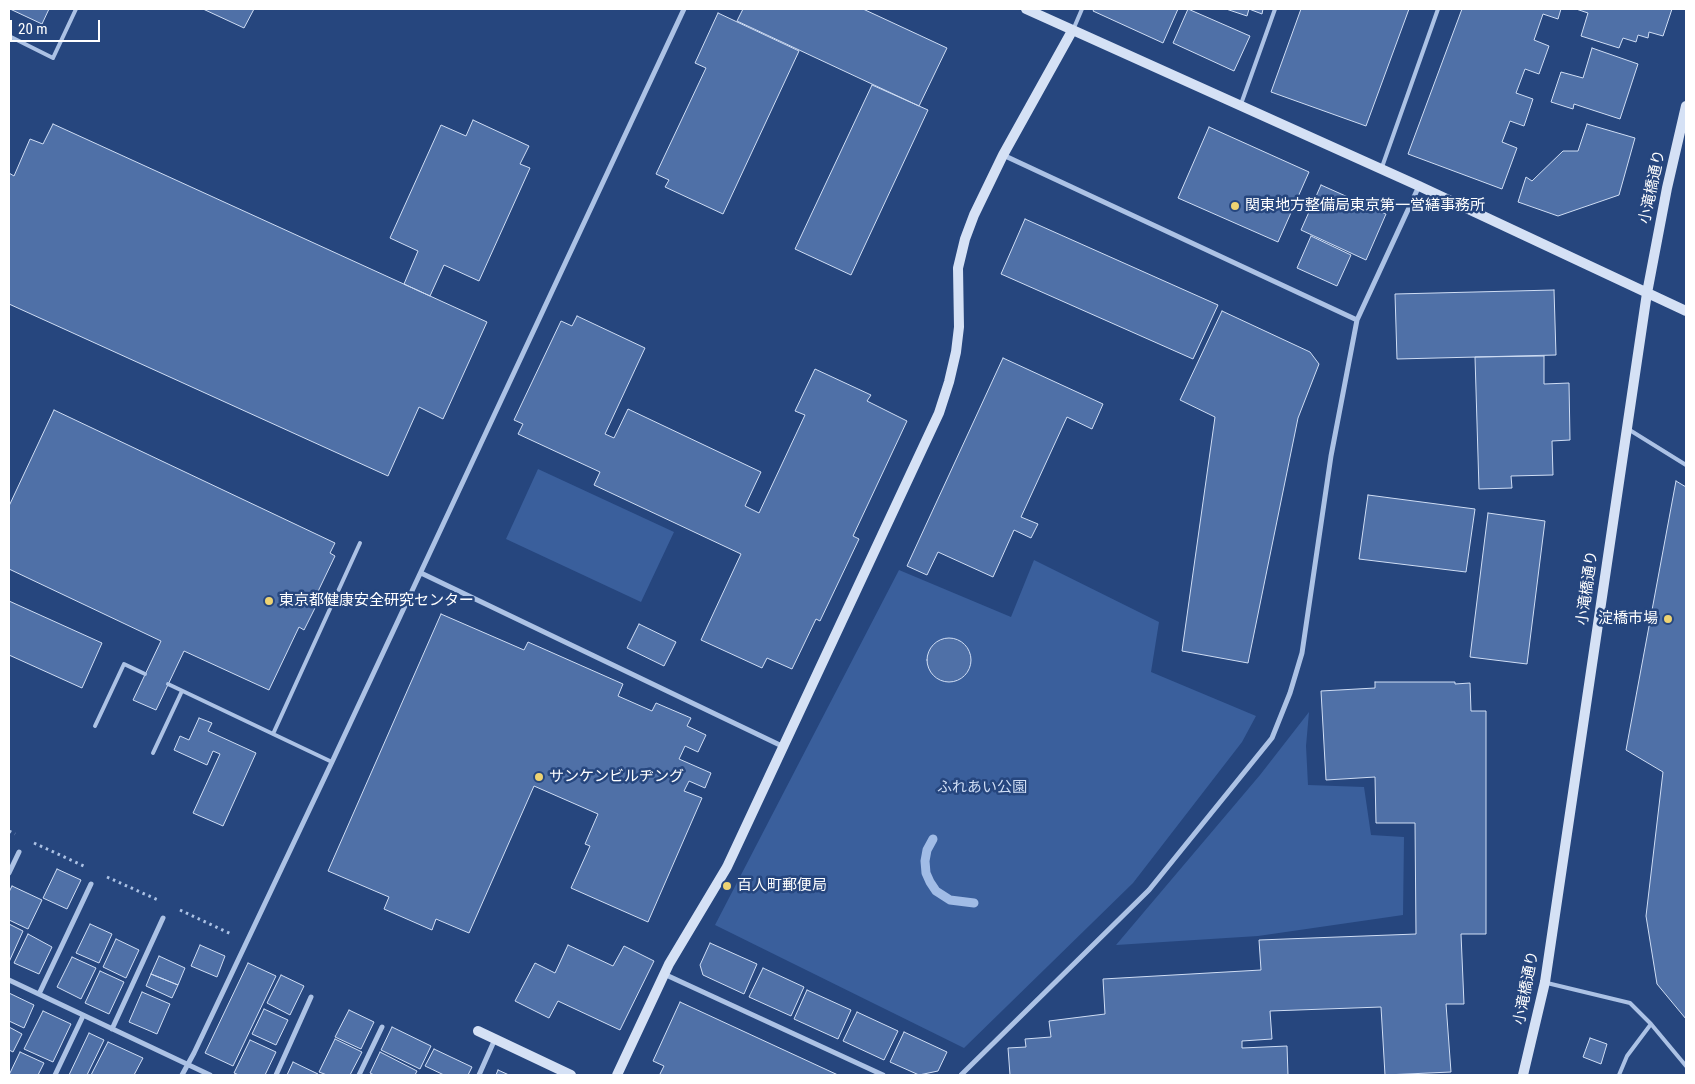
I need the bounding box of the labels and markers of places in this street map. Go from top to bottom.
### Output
place label: 関東地方整備局東京第一営繕事務所 [1245,197,1485,215]
marker: 関東地方整備局東京第一営繕事務所 [1229,200,1241,212]
place label: 東京都健康安全研究センター [279,592,474,610]
marker: 東京都健康安全研究センター [263,595,275,607]
place label: 淀橋市場 [1598,610,1658,628]
marker: 淀橋市場 [1662,613,1674,625]
place label: サンケンビルヂング [549,768,684,786]
marker: サンケンビルヂング [533,771,545,783]
place label: 百人町郵便局 [737,877,827,895]
marker: 百人町郵便局 [721,880,733,892]

